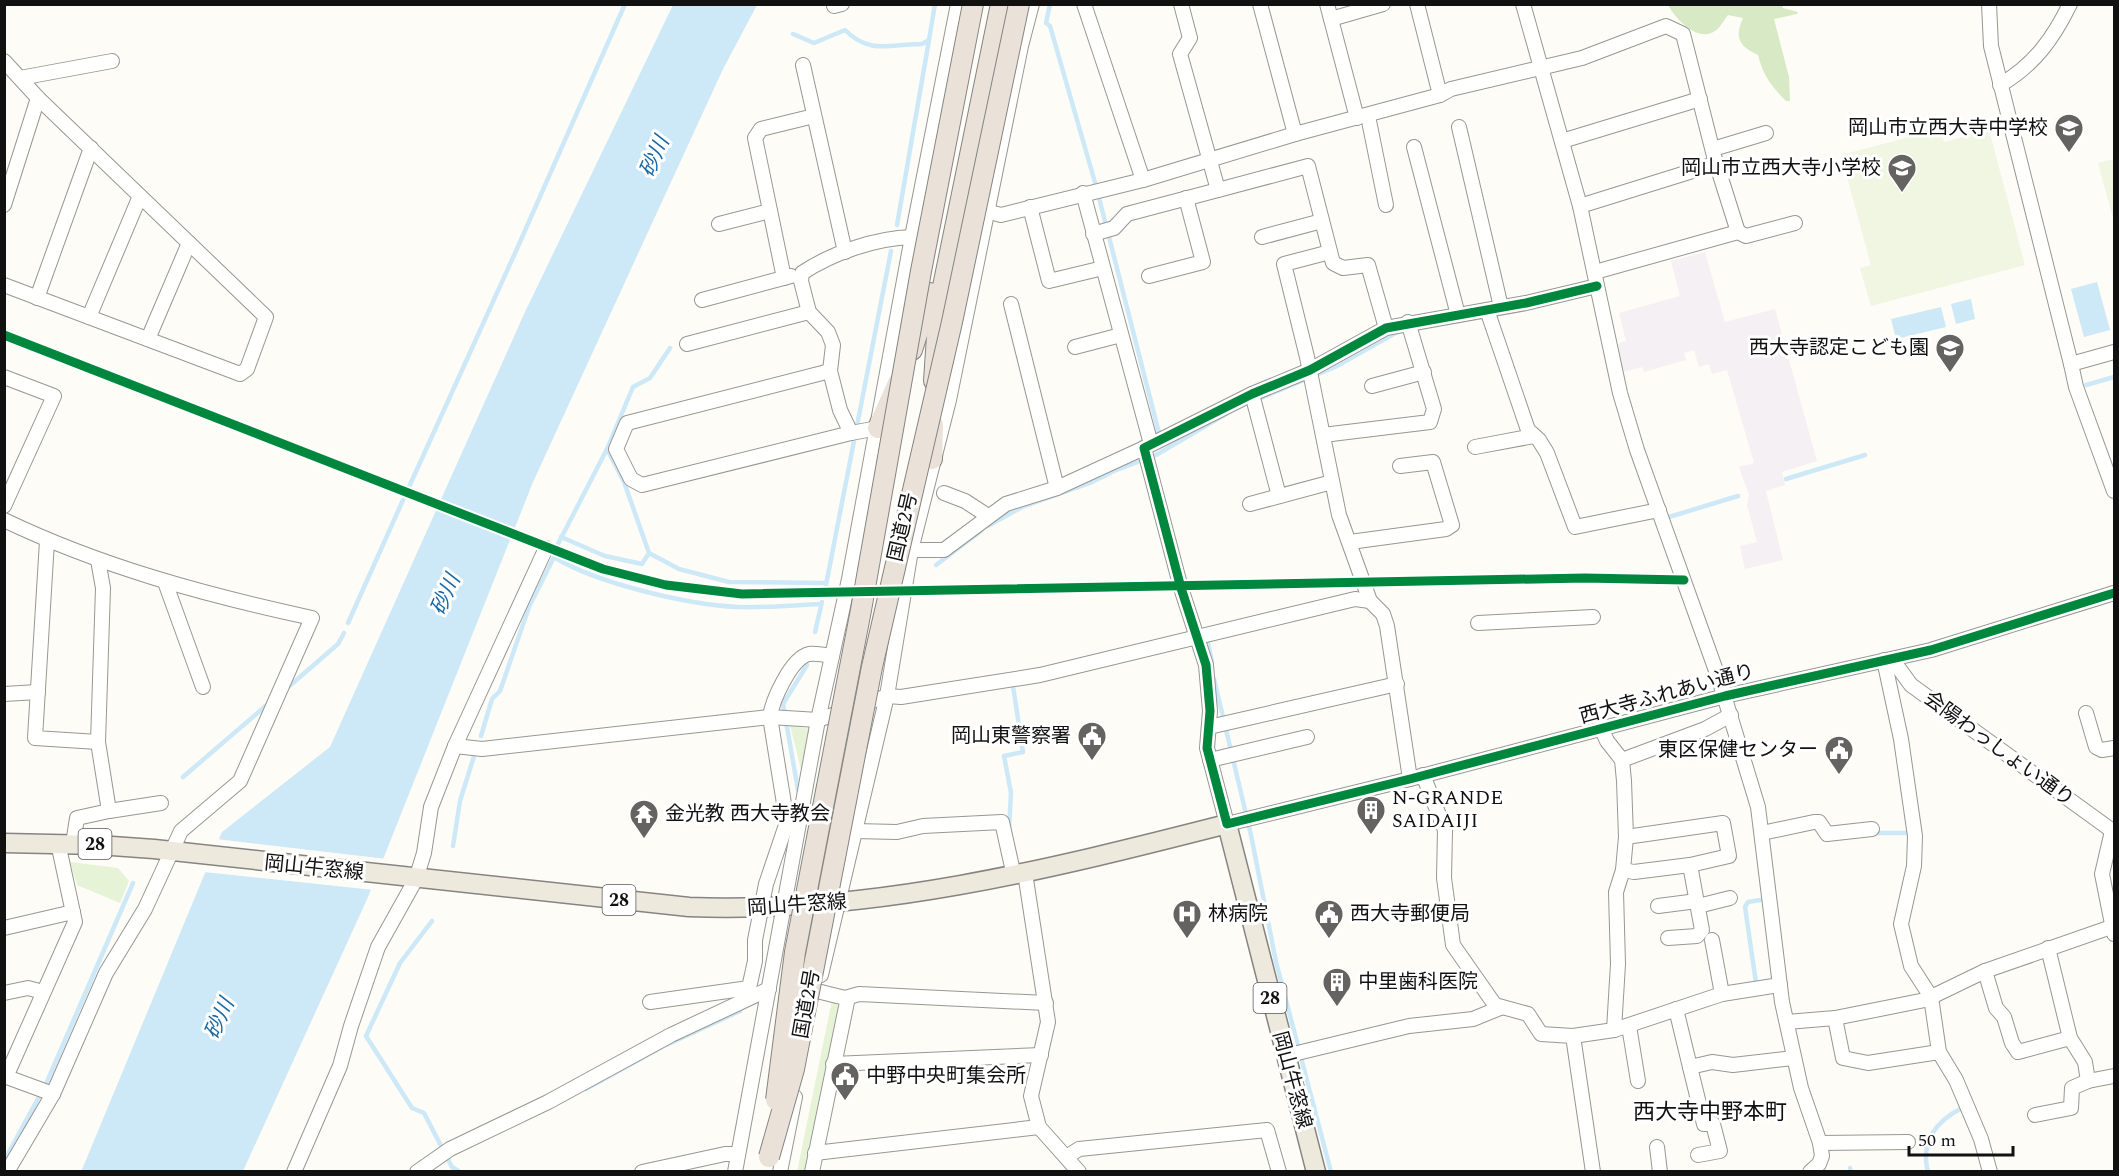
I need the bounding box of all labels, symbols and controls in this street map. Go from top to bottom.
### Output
school or university icon: 岡山市立西大寺中学校 [2053,112,2085,154]
place label: 岡山市立西大寺中学校 [1848,113,2048,143]
water label: 砂川 [632,129,679,183]
school or university icon: 岡山市立西大寺小学校 [1886,152,1918,194]
place label: 岡山市立西大寺小学校 [1681,153,1881,183]
school or university icon: 西大寺認定こども園 [1934,332,1966,374]
place label: 西大寺認定こども園 [1749,333,1929,363]
street label: 国道2号 [881,490,925,564]
water label: 砂川 [423,567,470,621]
street label: 西大寺ふれあい通り [1576,656,1758,732]
street label: 会陽わっしょい通り [1917,684,2081,814]
public building icon: 岡山東警察署 [1076,720,1108,762]
place label: 岡山東警察署 [951,721,1071,751]
public building icon: 東区保健センター [1823,734,1855,776]
place label: 東区保健センター [1658,735,1818,765]
place label: N-GRANDE SAIDAIJI [1392,783,1503,836]
building icon: N-GRANDE SAIDAIJI [1355,794,1387,836]
temple icon: 金光教 西大寺教会 [628,798,660,840]
place label: 金光教 西大寺教会 [665,799,830,829]
road number: 28 [78,829,112,859]
street label: 岡山牛窓線 [263,848,365,888]
road number: 28 [602,885,636,915]
street label: 岡山牛窓線 [746,887,848,923]
hospital icon: 林病院 [1171,898,1203,940]
public building icon: 西大寺郵便局 [1313,898,1345,940]
place label: 林病院 [1208,899,1268,929]
place label: 西大寺郵便局 [1350,899,1470,929]
building icon: 中里歯科医院 [1321,966,1353,1008]
street label: 国道2号 [786,967,828,1041]
place label: 中里歯科医院 [1358,967,1478,997]
road number: 28 [1254,983,1286,1013]
water label: 砂川 [197,991,244,1045]
street label: 岡山牛窓線 [1265,1028,1319,1132]
public building icon: 中野中央町集会所 [829,1060,861,1102]
place label: 中野中央町集会所 [866,1061,1026,1091]
district label: 西大寺中野本町 [1633,1096,1787,1129]
scale bar [1909,1119,2012,1157]
text: 50 m [1918,1127,1956,1154]

